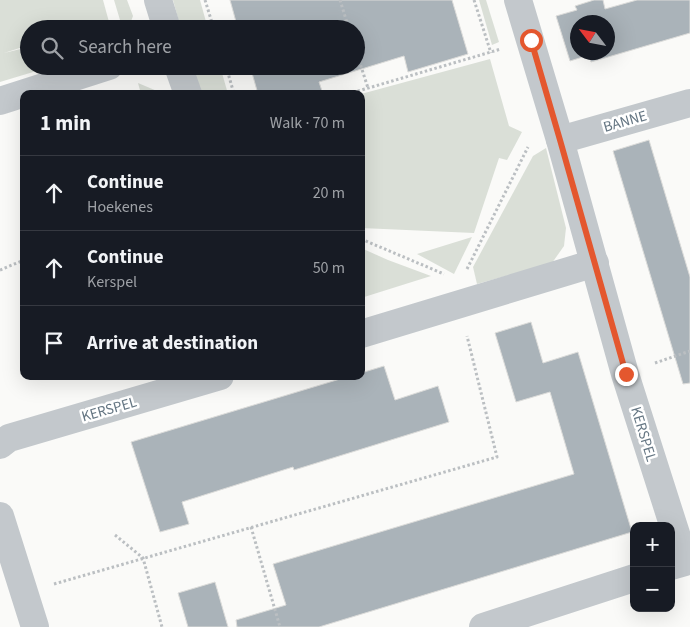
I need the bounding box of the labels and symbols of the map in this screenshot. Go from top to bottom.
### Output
north arrow [570,15,615,60]
route start [520,29,543,52]
street label: BANNE [601,105,649,138]
route end [615,363,638,386]
street label: KERSPEL [79,392,139,427]
street label: KERSPEL [625,404,662,464]

